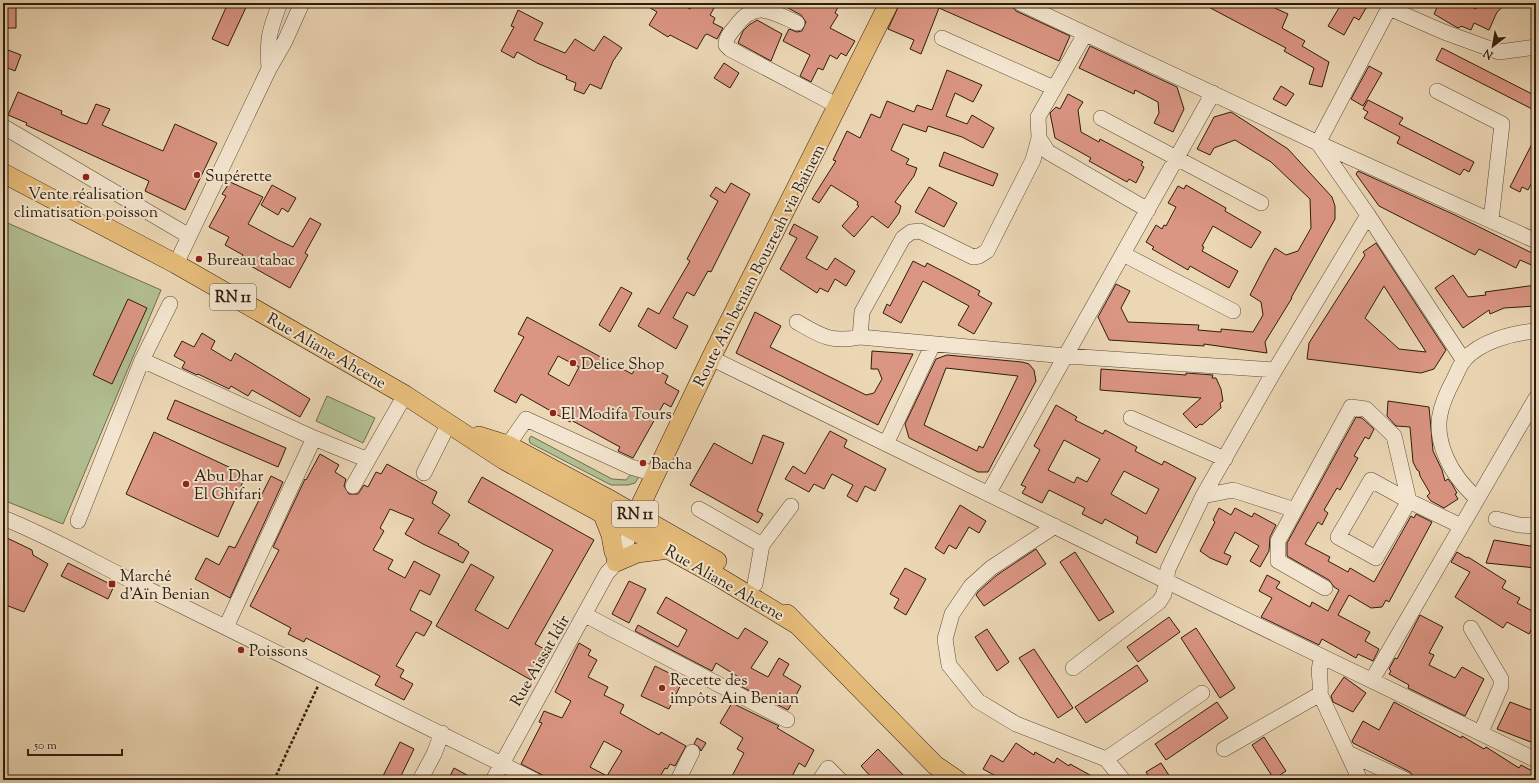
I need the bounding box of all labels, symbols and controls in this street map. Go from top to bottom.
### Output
north arrow [1473,26,1513,66]
text: N [1480,44,1497,63]
street label: Route Ain benian Bouzreah via Bainem [689,141,832,391]
place label: Supérette [205,166,272,189]
marker: Supérette [192,170,202,180]
marker: Vente réalisation climatisation poisson [81,172,91,182]
place label: Vente réalisation climatisation poisson [14,184,159,225]
place label: Bureau tabac [207,250,295,273]
marker: Bureau tabac [194,254,204,264]
road number: RN 11 [210,284,256,310]
street label: Rue Aliane Ahcene [262,309,390,396]
place label: Delice Shop [581,354,664,377]
marker: Delice Shop [568,358,578,368]
place label: El Modifa Tours [561,404,672,427]
marker: El Modifa Tours [548,408,558,418]
place label: Bacha [651,454,693,477]
marker: Bacha [638,458,648,468]
place label: Abu Dhar El Ghifari [194,466,263,507]
marker: Abu Dhar El Ghifari [181,479,191,489]
road number: RN 11 [612,501,658,527]
street label: Rue Aliane Ahcene [660,541,788,628]
place label: Marché d'Aïn Benian [120,566,211,607]
marker: Marché d'Aïn Benian [107,579,117,589]
street label: Rue Aissat Idir [506,611,577,711]
place label: Poissons [249,641,308,664]
marker: Poissons [236,645,246,655]
place label: Recette des impôts Ain Benian [670,670,800,711]
marker: Recette des impôts Ain Benian [657,683,667,693]
scale bar [28,731,122,757]
text: 50 m [33,737,57,755]

